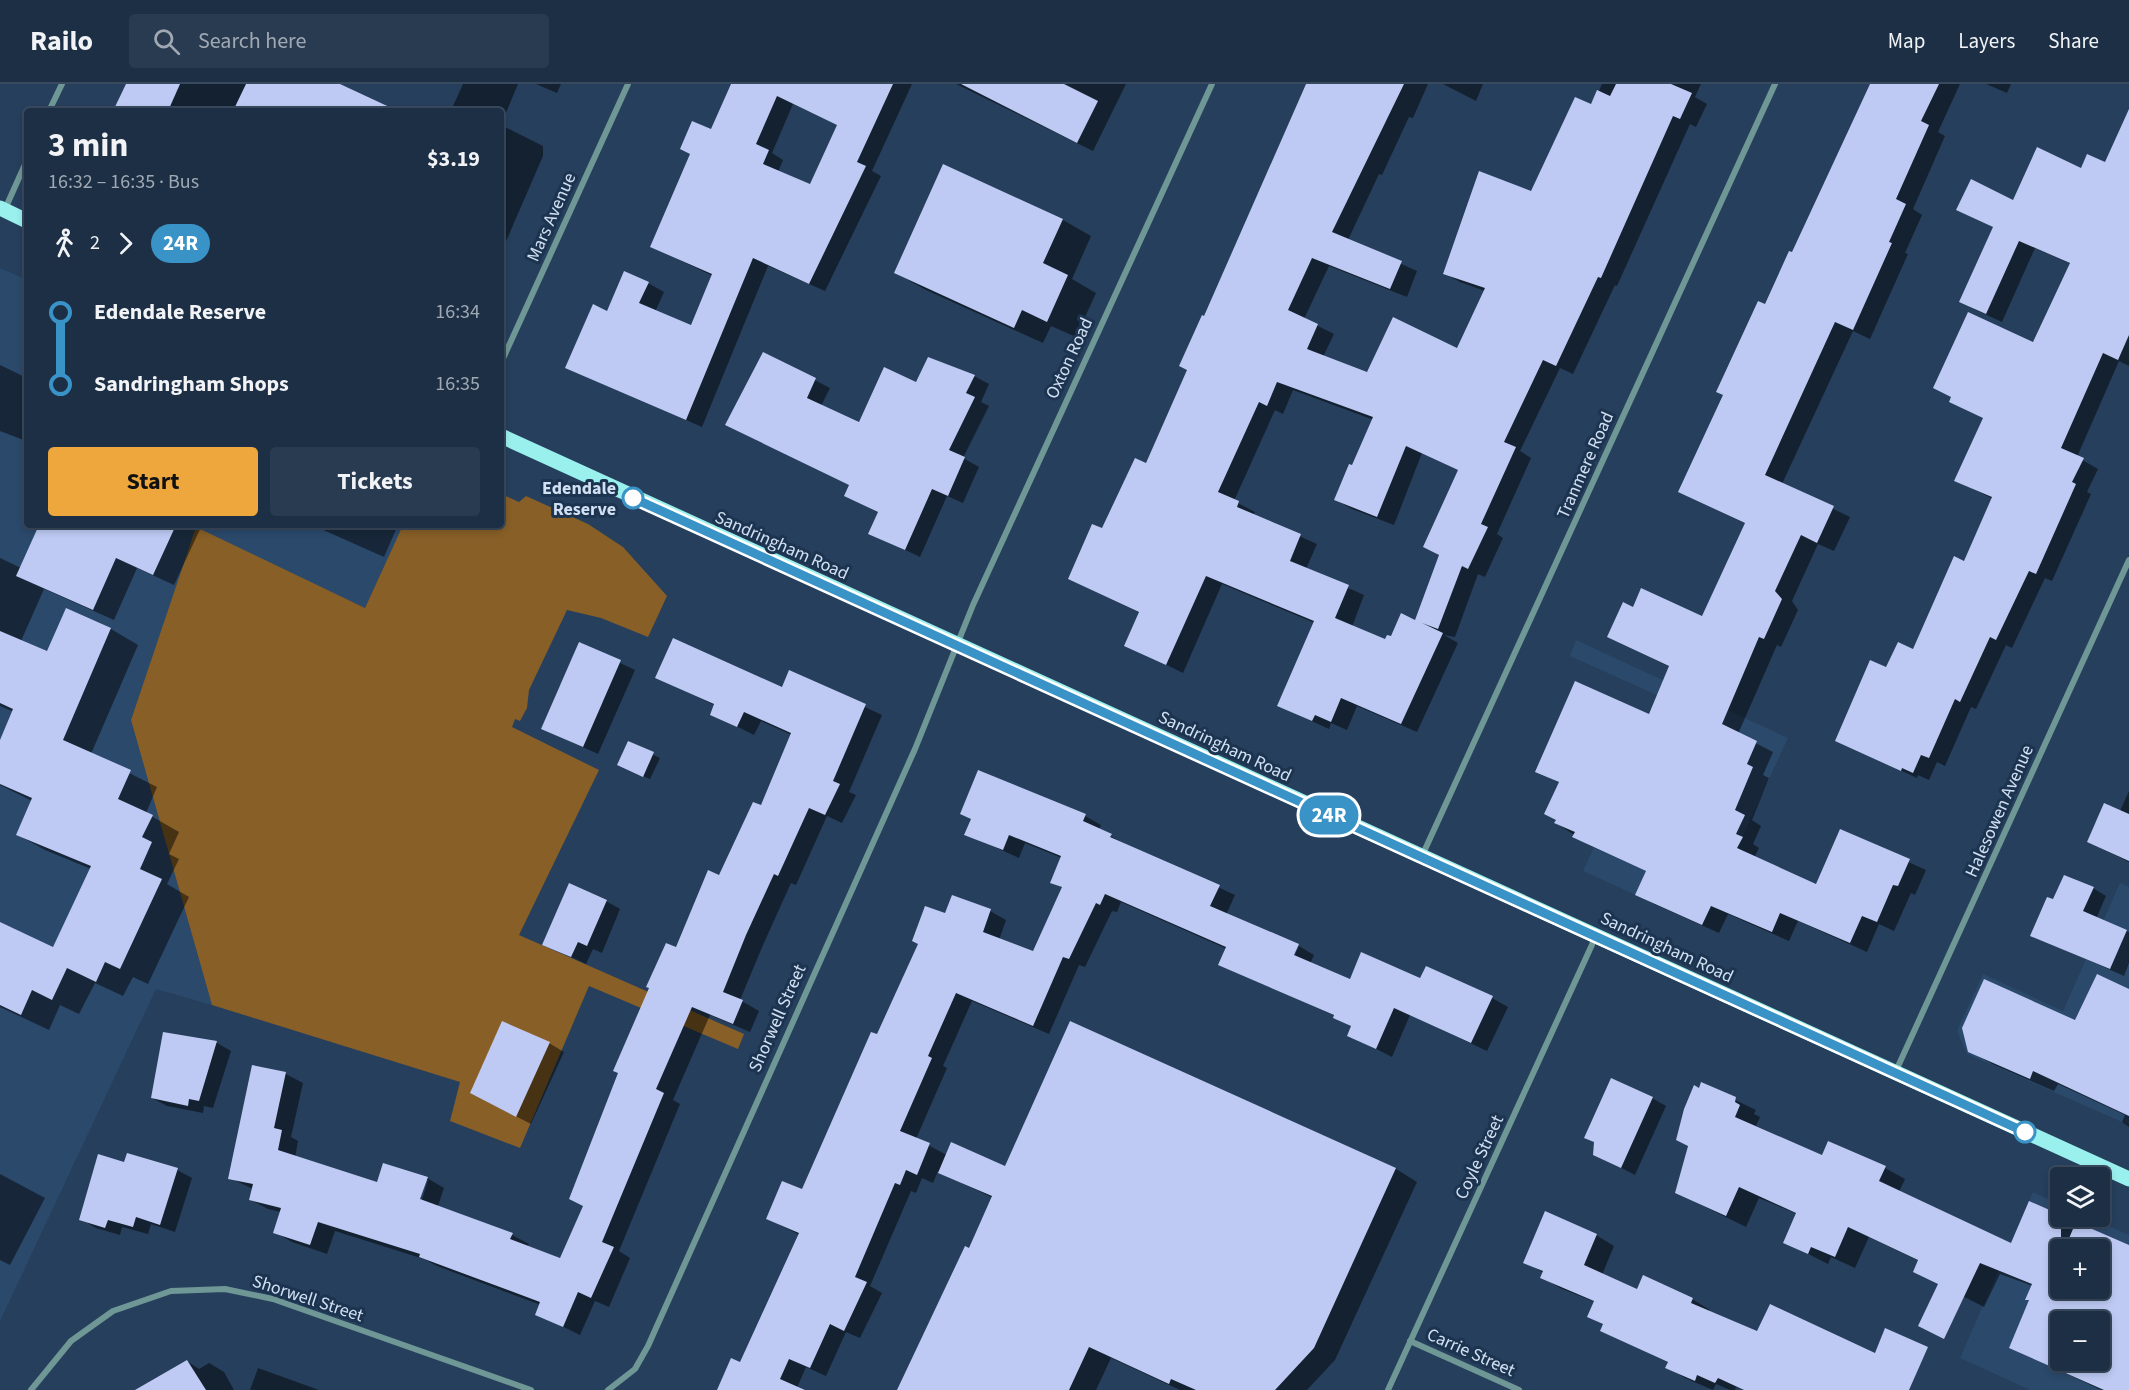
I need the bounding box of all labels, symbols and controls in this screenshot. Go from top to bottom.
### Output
search box [129,14,549,68]
text: Railo [30,21,93,61]
icon: search [150,25,183,58]
text: Search here [198,25,306,57]
text: Map [1888,26,1925,56]
text: Layers [1958,26,2015,56]
text: Share [2048,26,2099,56]
text: 3 min [48,122,128,169]
text: $3.19 [427,143,480,175]
text: 16:32 – 16:35 · Bus [48,168,199,196]
street label: Mars Avenue [521,169,582,266]
icon: walk [48,227,81,260]
icon: forward [109,227,142,260]
text: 24R [163,228,198,258]
text: 2 [90,229,100,257]
text: Edendale Reserve [94,296,266,328]
text: 16:34 [435,298,480,326]
street label: Oxton Road [1040,314,1099,403]
text: Sandringham Shops [94,368,289,400]
text: 16:35 [435,370,480,398]
street label: Tranmere Road [1551,408,1620,523]
button: Start [48,447,258,516]
button: Tickets [270,447,480,516]
place label: Edendale Reserve [542,476,616,522]
marker: Edendale Reserve [622,487,644,509]
street label: Sandringham Road [711,505,853,586]
street label: Sandringham Road [1154,705,1295,788]
street label: Halesowen Avenue [1959,741,2040,881]
line badge: 24R [1294,796,1364,834]
text: 24R [1311,800,1347,830]
street label: Sandringham Road [1596,906,1737,989]
street label: Shorwell Street [743,960,812,1076]
street label: Coyle Street [1449,1111,1510,1204]
unlabelled marker [2014,1121,2036,1143]
map controls [2050,1167,2110,1371]
button: layers [2050,1167,2110,1227]
button: + [2050,1239,2110,1299]
street label: Shorwell Street [249,1269,367,1328]
button: − [2050,1311,2110,1371]
street label: Carrie Street [1423,1322,1519,1383]

